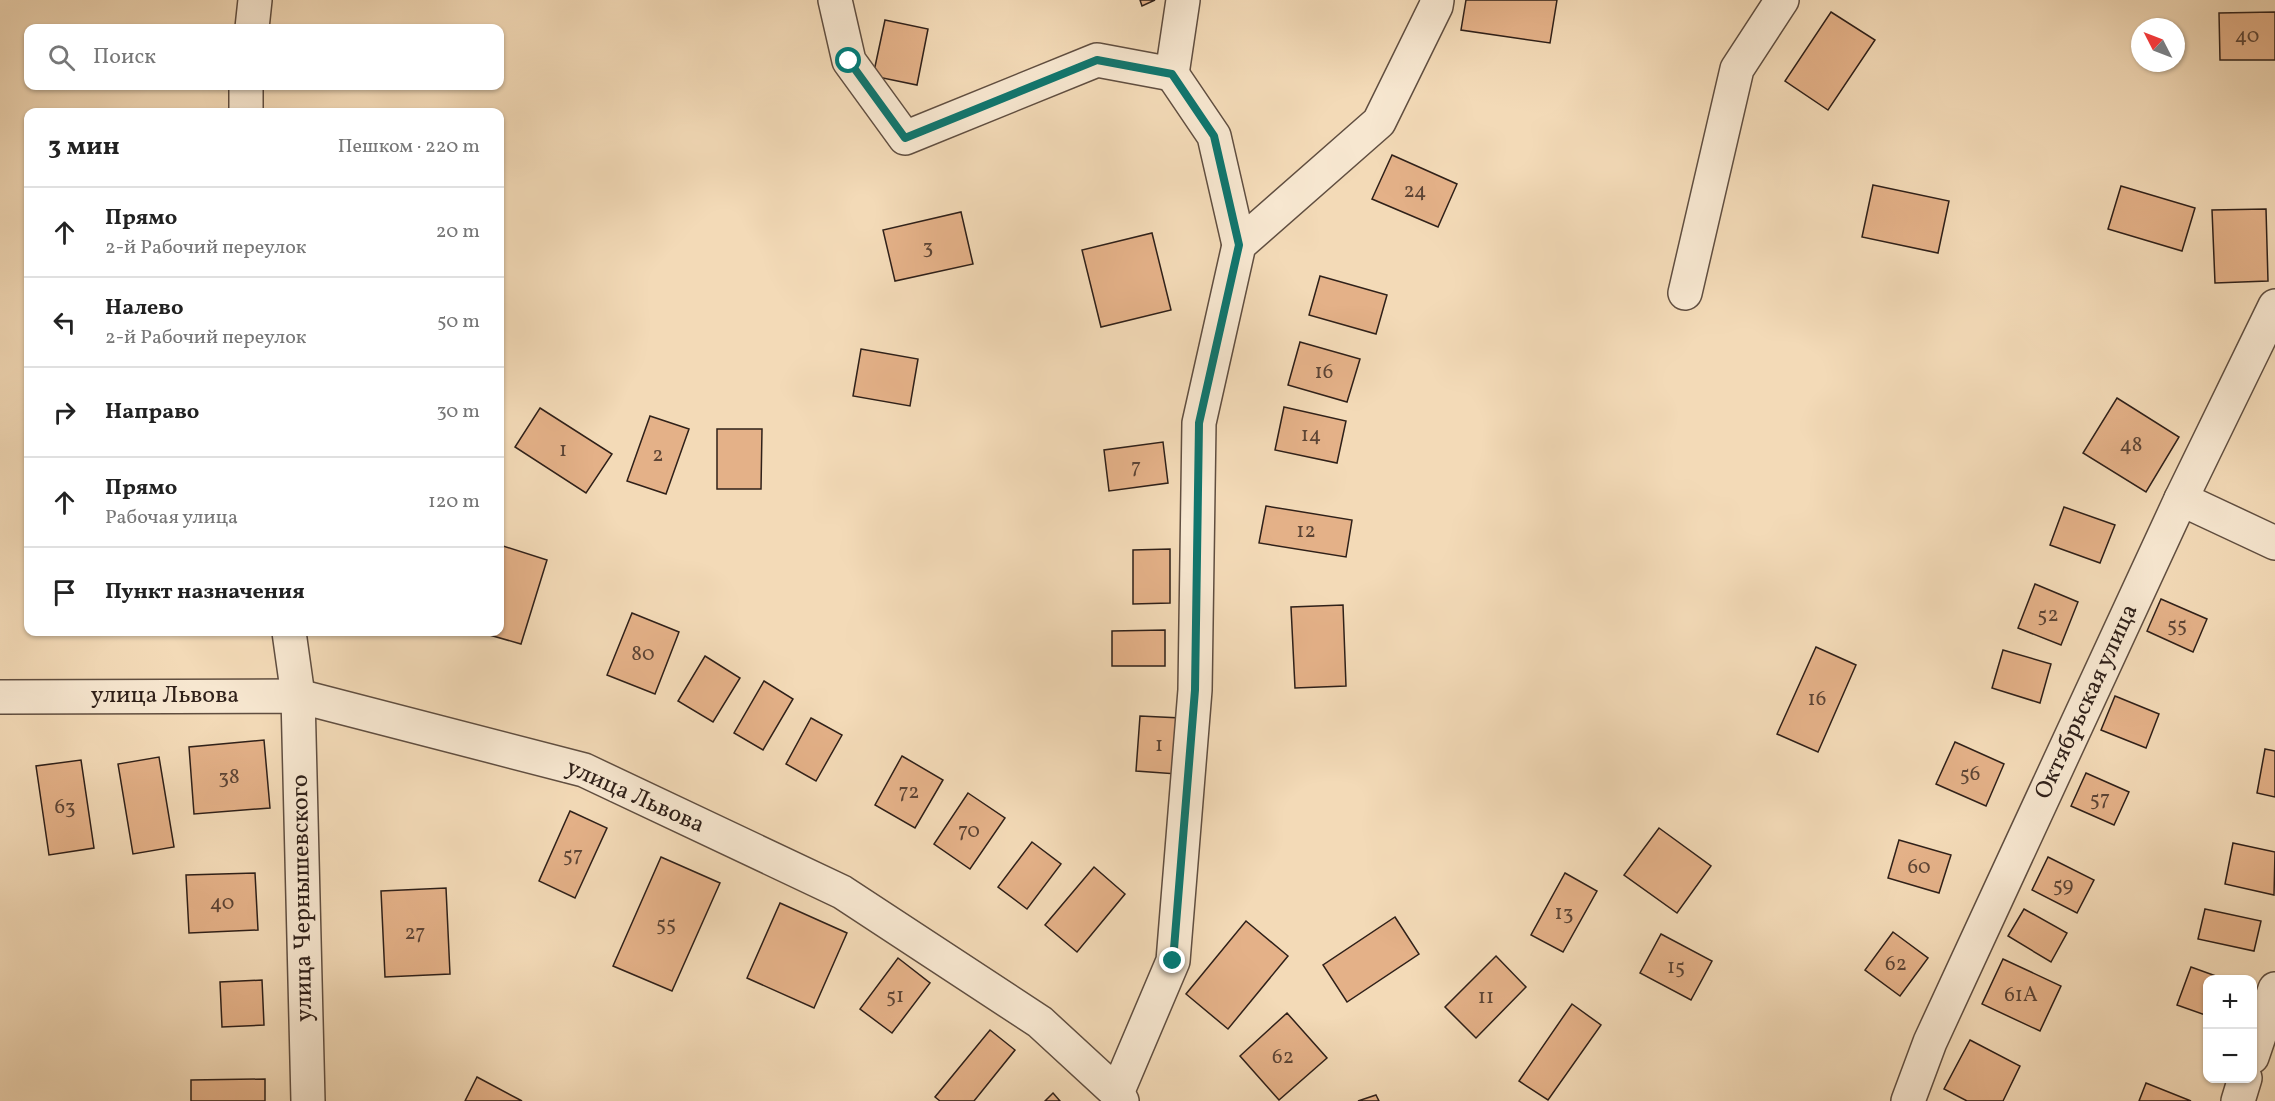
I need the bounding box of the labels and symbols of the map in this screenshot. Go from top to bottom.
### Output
north arrow [2131,18,2185,72]
house number: 40 [2235,22,2259,51]
route start [835,47,861,73]
house number: 24 [1403,177,1427,206]
house number: 3 [923,233,933,262]
house number: 16 [1315,358,1333,387]
house number: 14 [1301,421,1321,450]
house number: 48 [2120,431,2142,460]
house number: 1 [559,436,567,465]
house number: 2 [652,441,664,470]
house number: 7 [1131,453,1141,482]
house number: 12 [1296,517,1316,546]
street label: Октябрьская улица [2027,599,2147,805]
house number: 52 [2037,601,2059,630]
house number: 55 [2167,611,2187,640]
house number: 80 [631,640,655,669]
street label: улица Львова [91,679,239,713]
house number: 16 [1808,685,1826,714]
house number: 1 [1155,731,1163,760]
street label: улица Львова [560,751,710,843]
house number: 56 [1960,760,1980,789]
house number: 38 [218,763,240,792]
street label: улица Чернышевского [284,774,322,1022]
house number: 72 [898,778,920,807]
house number: 57 [2090,785,2110,814]
house number: 63 [54,793,76,822]
house number: 70 [958,817,980,846]
house number: 57 [563,841,583,870]
house number: 60 [1907,853,1931,882]
house number: 59 [2053,871,2073,900]
house number: 40 [210,889,234,918]
house number: 13 [1555,899,1573,928]
house number: 55 [656,910,676,939]
house number: 27 [405,919,425,948]
route end [1159,947,1185,973]
house number: 62 [1885,950,1907,979]
house number: 15 [1667,953,1685,982]
house number: 61А [2004,981,2038,1010]
house number: 51 [886,982,904,1011]
house number: 11 [1478,983,1494,1012]
house number: 62 [1272,1043,1294,1072]

